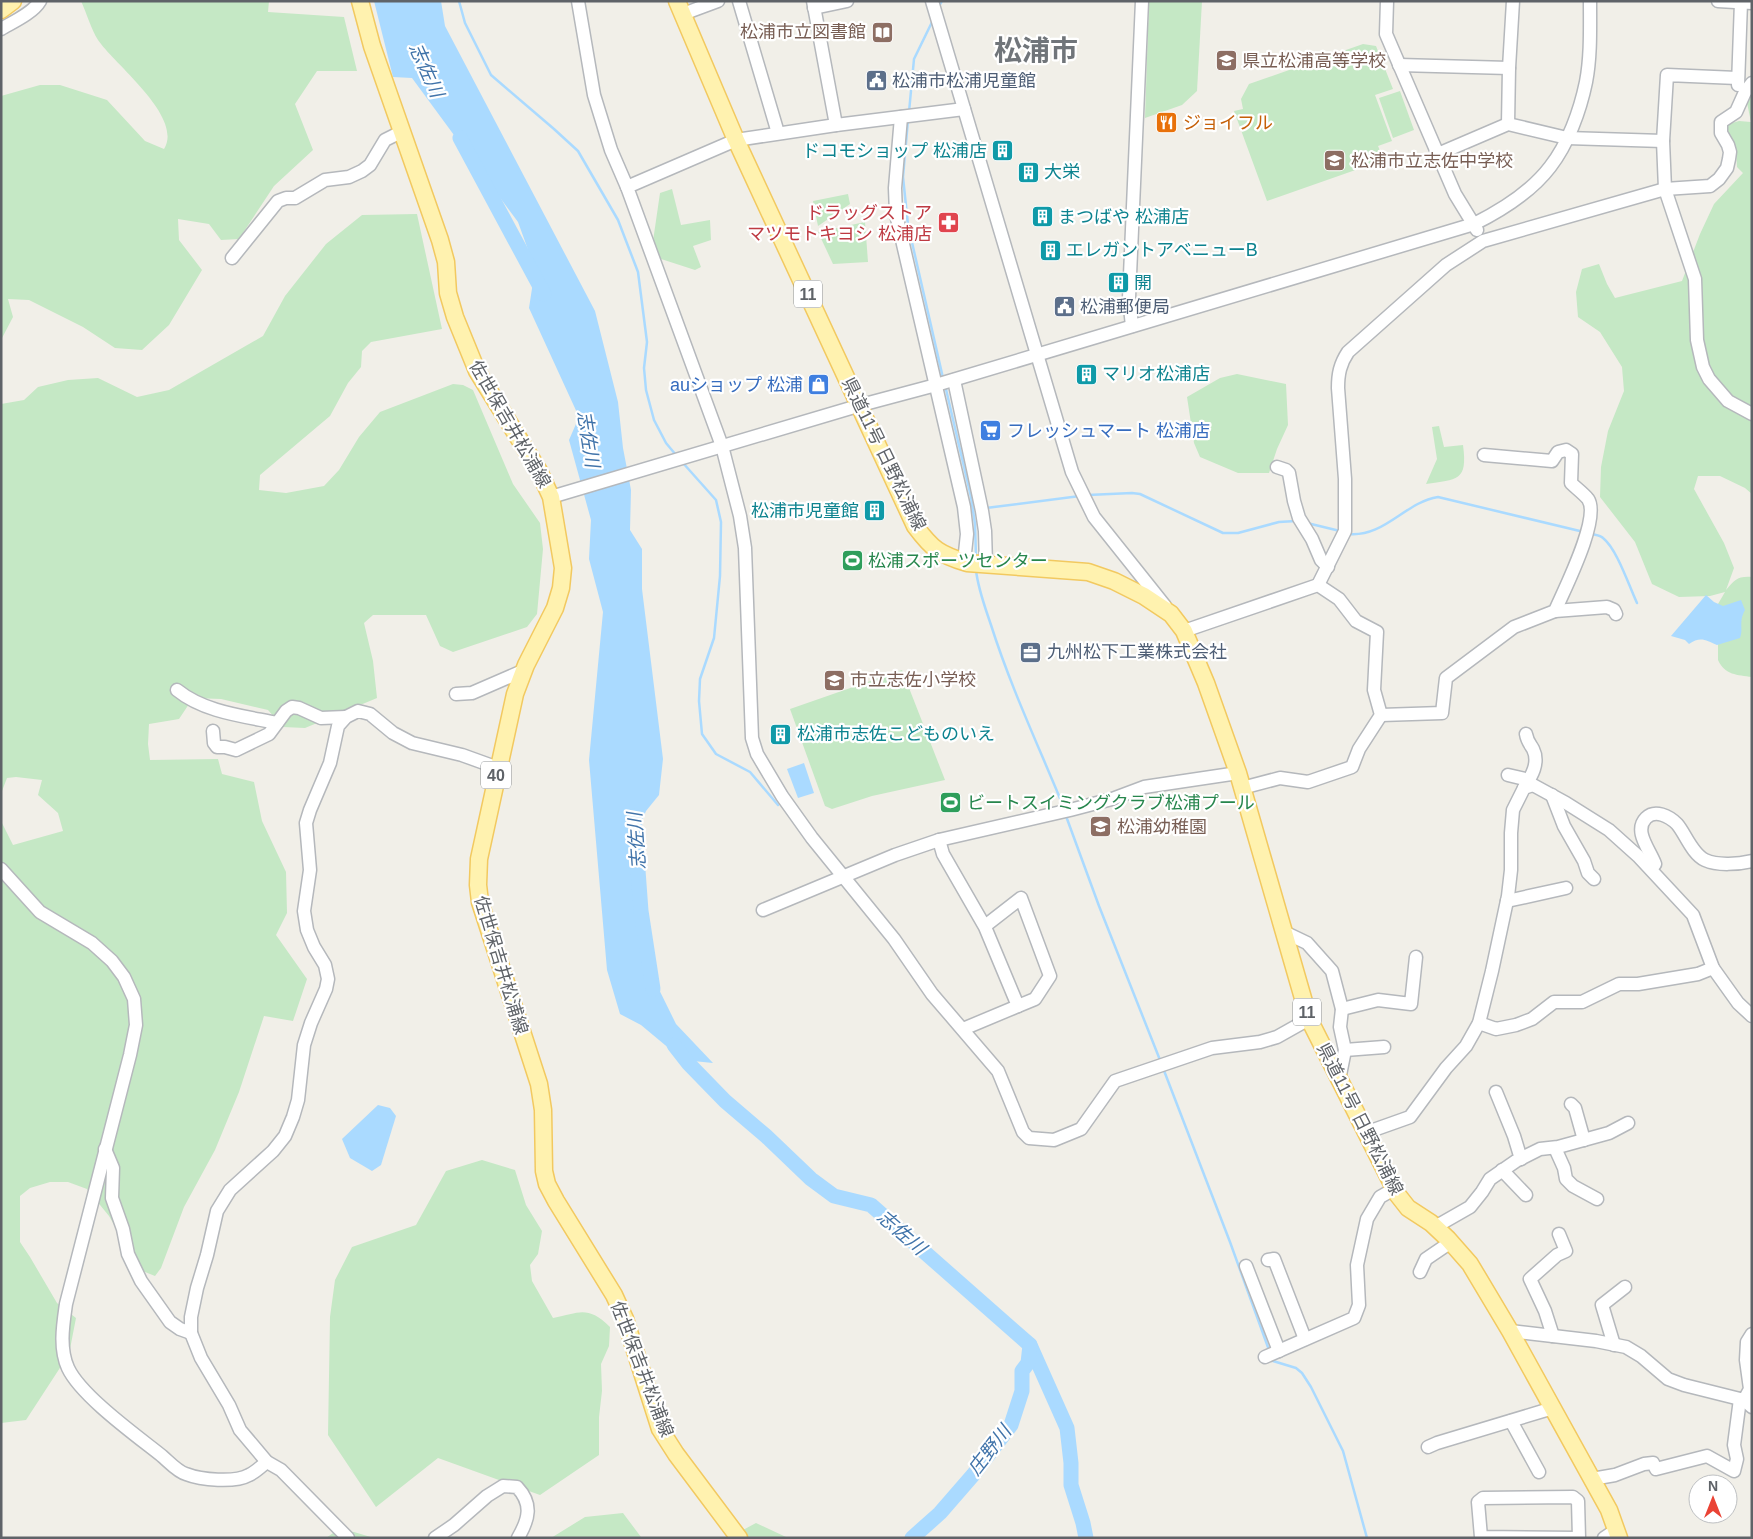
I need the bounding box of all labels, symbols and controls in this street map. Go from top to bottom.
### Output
library icon: 松浦市立図書館 [870,20,894,44]
place label: 松浦市立図書館 [740,22,866,42]
district label: 松浦市 [994,35,1078,66]
water label: 志佐川 [405,40,449,102]
school or university icon: 県立松浦高等学校 [1214,49,1238,73]
place label: 県立松浦高等学校 [1242,51,1386,71]
public building icon: 松浦市松浦児童館 [864,69,888,93]
place label: 松浦市松浦児童館 [892,71,1036,91]
restaurant icon: ジョイフル [1155,111,1179,135]
place label: ジョイフル [1183,113,1273,133]
building icon: ドコモショップ 松浦店 [991,139,1015,163]
place label: ドコモショップ 松浦店 [802,141,987,161]
school or university icon: 松浦市立志佐中学校 [1323,149,1347,173]
place label: 松浦市立志佐中学校 [1351,151,1513,171]
building icon: 大栄 [1016,160,1040,184]
place label: 大栄 [1044,162,1080,182]
place label: ドラッグストア マツモトキヨシ 松浦店 [747,203,932,244]
building icon: まつばや 松浦店 [1030,205,1054,229]
place label: まつばや 松浦店 [1058,207,1189,227]
pharmacy icon: ドラッグストア マツモトキヨシ 松浦店 [936,211,960,235]
building icon: エレガントアベニューB [1038,238,1062,262]
place label: エレガントアベニューB [1066,240,1258,260]
building icon: 開 [1106,271,1130,295]
place label: 開 [1134,273,1152,293]
road number: 11 [794,280,822,308]
public building icon: 松浦郵便局 [1052,295,1076,319]
place label: 松浦郵便局 [1080,297,1170,317]
street label: 佐世保吉井松浦線 [465,357,555,491]
building icon: マリオ松浦店 [1074,362,1098,386]
place label: マリオ松浦店 [1102,364,1210,384]
shop icon: auショップ 松浦 [807,373,831,397]
street label: 県道11号 日野松浦線 [838,374,930,534]
place label: auショップ 松浦 [670,375,803,395]
water label: 志佐川 [574,409,604,471]
supermarket icon: フレッシュマート 松浦店 [979,419,1003,443]
place label: フレッシュマート 松浦店 [1007,421,1210,441]
building icon: 松浦市児童館 [863,499,887,523]
place label: 松浦市児童館 [751,501,859,521]
sports icon: 松浦スポーツセンター [840,549,864,573]
place label: 松浦スポーツセンター [868,551,1048,571]
office icon: 九州松下工業株式会社 [1019,640,1043,664]
place label: 九州松下工業株式会社 [1047,642,1227,662]
school or university icon: 市立志佐小学校 [822,668,846,692]
place label: 市立志佐小学校 [850,670,976,690]
building icon: 松浦市志佐こどものいえ [769,722,793,746]
place label: 松浦市志佐こどものいえ [797,724,995,744]
road number: 40 [481,762,511,788]
sports icon: ビートスイミングクラブ松浦プール [939,791,963,815]
place label: ビートスイミングクラブ松浦プール [967,793,1255,813]
water label: 志佐川 [624,810,649,870]
school or university icon: 松浦幼稚園 [1089,815,1113,839]
place label: 松浦幼稚園 [1117,817,1207,837]
street label: 佐世保吉井松浦線 [470,893,532,1037]
road number: 11 [1293,999,1321,1026]
street label: 県道11号 日野松浦線 [1313,1040,1407,1198]
water label: 志佐川 [873,1206,932,1260]
street label: 佐世保吉井松浦線 [607,1298,677,1440]
water label: 庄野川 [964,1420,1016,1479]
north arrow [1688,1474,1738,1524]
text: N [1708,1478,1718,1494]

